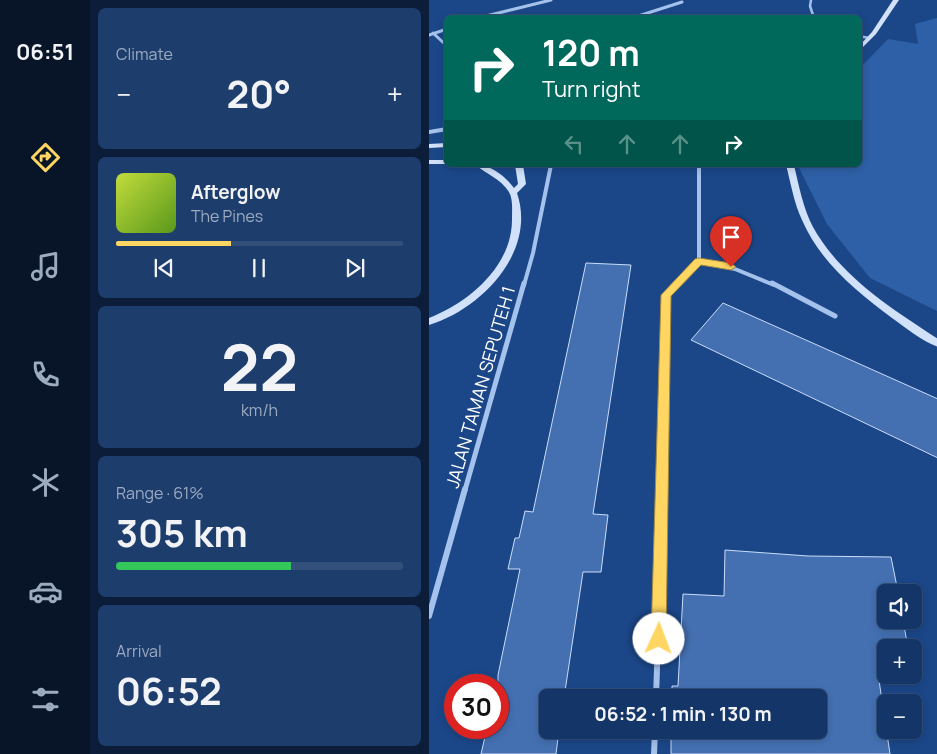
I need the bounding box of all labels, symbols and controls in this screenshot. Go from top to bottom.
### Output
text: 120 m [542,29,640,77]
icon: right [459,35,524,100]
text: 06:51 [16,37,74,67]
text: Climate [116,43,173,65]
text: 20° [227,67,291,119]
text: Turn right [542,74,640,104]
text: − [116,75,131,113]
text: + [387,75,403,113]
icon: left [560,130,588,158]
icon: ahead [613,130,641,158]
icon: ahead [666,130,694,158]
icon: right [719,130,747,158]
icon: directions [28,140,63,175]
text: Afterglow [191,179,280,205]
text: The Pines [191,205,263,227]
pin [710,216,752,267]
icon: arrive [717,223,745,251]
icon: music [28,249,63,284]
icon: previous [150,254,178,282]
icon: pause [245,254,273,282]
icon: next [341,254,369,282]
street label: JALAN TAMAN SEPUTEH 1 [440,283,520,491]
text: 22 [221,322,298,411]
icon: phone [28,357,63,392]
text: km/h [241,399,278,421]
icon: climate [28,465,63,500]
text: Range · 61% [116,482,204,504]
text: 305 km [116,506,248,558]
icon: car [28,574,63,609]
map controls [877,584,922,739]
button: sound [877,584,922,629]
position arrow [632,612,684,664]
button: + [877,639,922,684]
text: Arrival [116,640,162,662]
text: 06:52 [116,664,222,716]
speed limit sign: 30 [444,674,509,739]
icon: filters [28,682,63,717]
button: − [877,694,922,739]
text: 06:52 · 1 min · 130 m [594,701,772,727]

